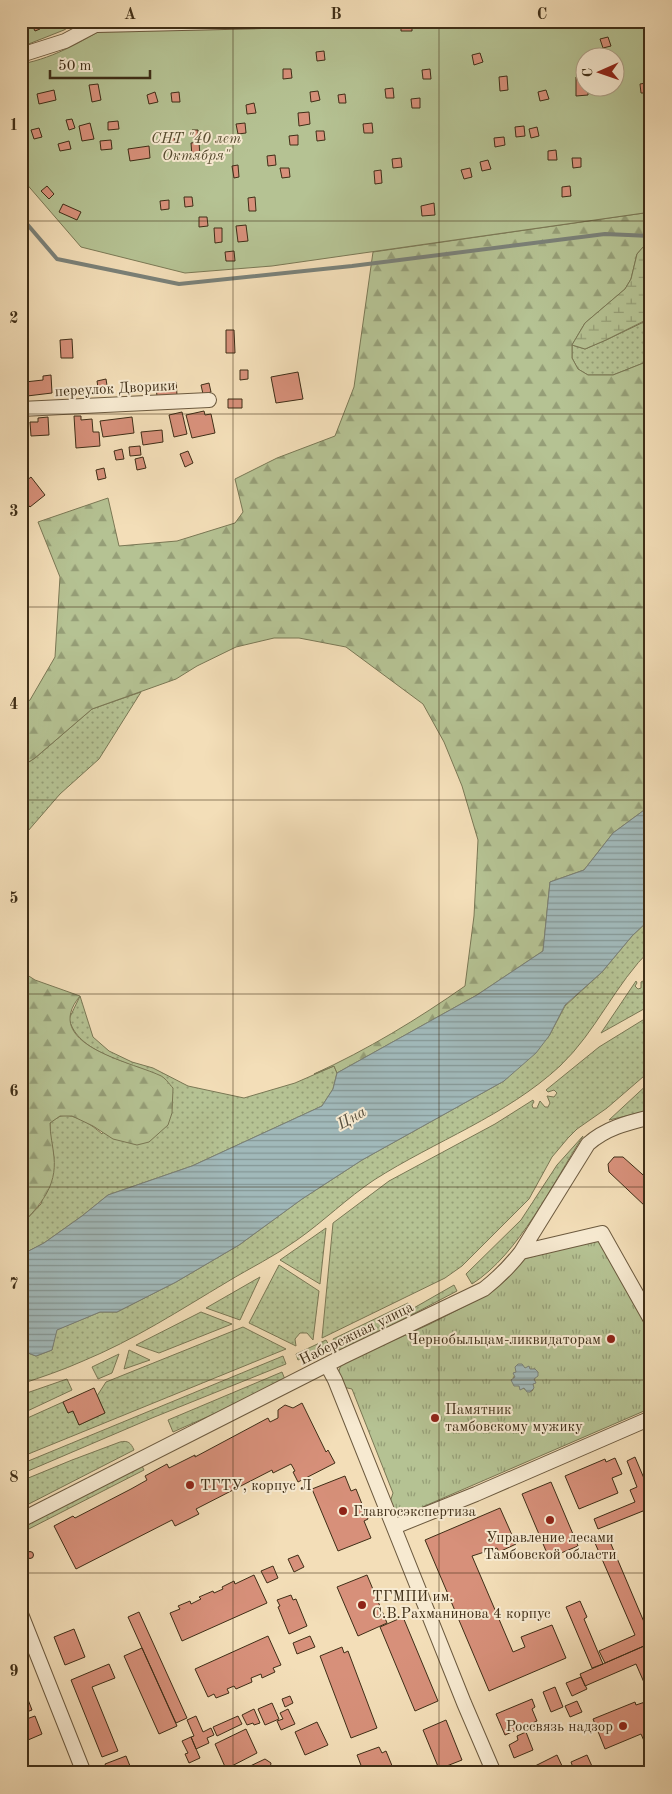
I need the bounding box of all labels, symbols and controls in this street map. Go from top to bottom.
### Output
text: A [124,7,136,23]
text: B [330,7,342,23]
text: C [537,7,547,23]
scale bar [50,48,150,80]
north arrow [574,48,624,98]
text: 50 m [58,59,92,74]
text: С [581,68,595,77]
text: 1 [9,118,19,134]
park label: СНТ "40 лет Октября" [151,132,241,164]
text: 2 [9,311,19,327]
street label: переулок Дворики [54,379,176,400]
text: 3 [9,504,19,520]
text: 4 [9,697,19,713]
text: 5 [9,891,19,907]
text: 6 [9,1084,19,1100]
water label: Цна [334,1104,370,1134]
text: 7 [9,1277,19,1293]
street label: Набережная улица [297,1300,417,1368]
place label: Чернобыльцам-ликвидаторам [407,1333,601,1348]
marker: Чернобыльцам-ликвидаторам [605,1333,617,1345]
place label: Памятник тамбовскому мужику [445,1403,583,1435]
marker: Памятник тамбовскому мужику [429,1412,441,1424]
text: 8 [9,1470,19,1486]
marker: ТГТУ, корпус Л [184,1479,196,1491]
place label: ТГТУ, корпус Л [200,1479,312,1494]
marker: Главгосэкспертиза [337,1505,349,1517]
place label: Главгосэкспертиза [353,1505,477,1520]
marker: Управление лесами Тамбовской области [544,1514,556,1526]
place label: Управление лесами Тамбовской области [483,1531,617,1563]
place label: ТГМПИ им. С.В.Рахманинова 4 корпус [372,1590,551,1622]
marker: ТГМПИ им. С.В.Рахманинова 4 корпус [356,1599,368,1611]
text: 9 [9,1664,19,1680]
place label: Россвязь надзор [506,1720,613,1735]
marker: Россвязь надзор [617,1720,629,1732]

